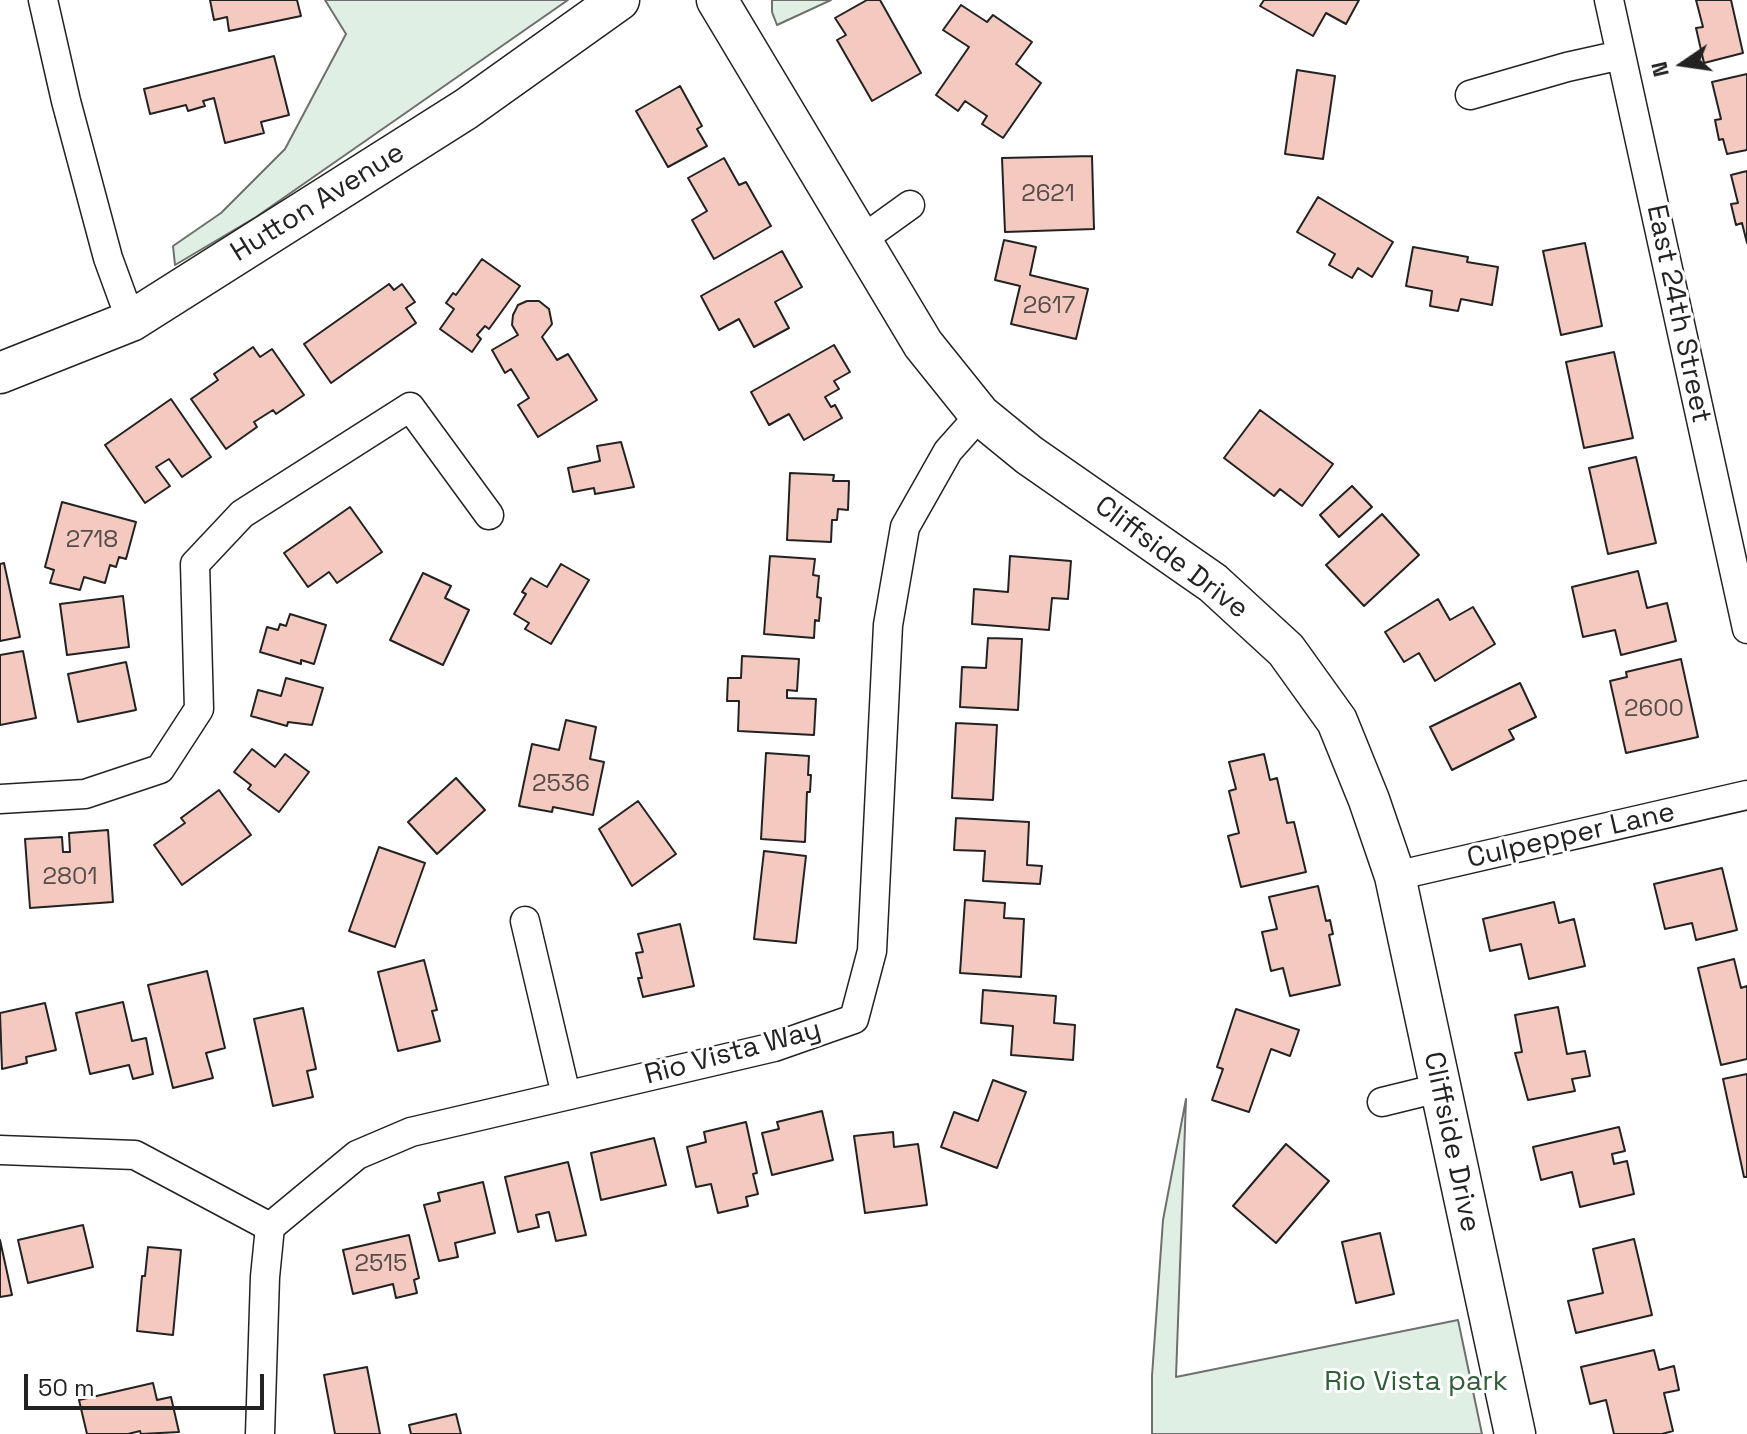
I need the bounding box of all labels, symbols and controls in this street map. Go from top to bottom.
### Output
north arrow [1643,24,1723,104]
text: N [1644,59,1675,80]
street label: Hutton Avenue [225,136,411,270]
house number: 2621 [1021,180,1075,208]
street label: East 24th Street [1638,202,1718,426]
house number: 2617 [1023,292,1075,320]
street label: Cliffside Drive [1088,489,1254,627]
house number: 2718 [66,526,118,554]
house number: 2600 [1624,695,1684,723]
house number: 2536 [532,770,590,798]
street label: Culpepper Lane [1464,796,1678,876]
house number: 2801 [43,863,97,891]
street label: Rio Vista Way [641,1013,825,1093]
street label: Cliffside Drive [1416,1049,1486,1235]
house number: 2515 [355,1250,407,1278]
scale bar [28,1358,268,1408]
park label: Rio Vista park [1324,1365,1508,1399]
text: 50 m [38,1372,95,1403]

